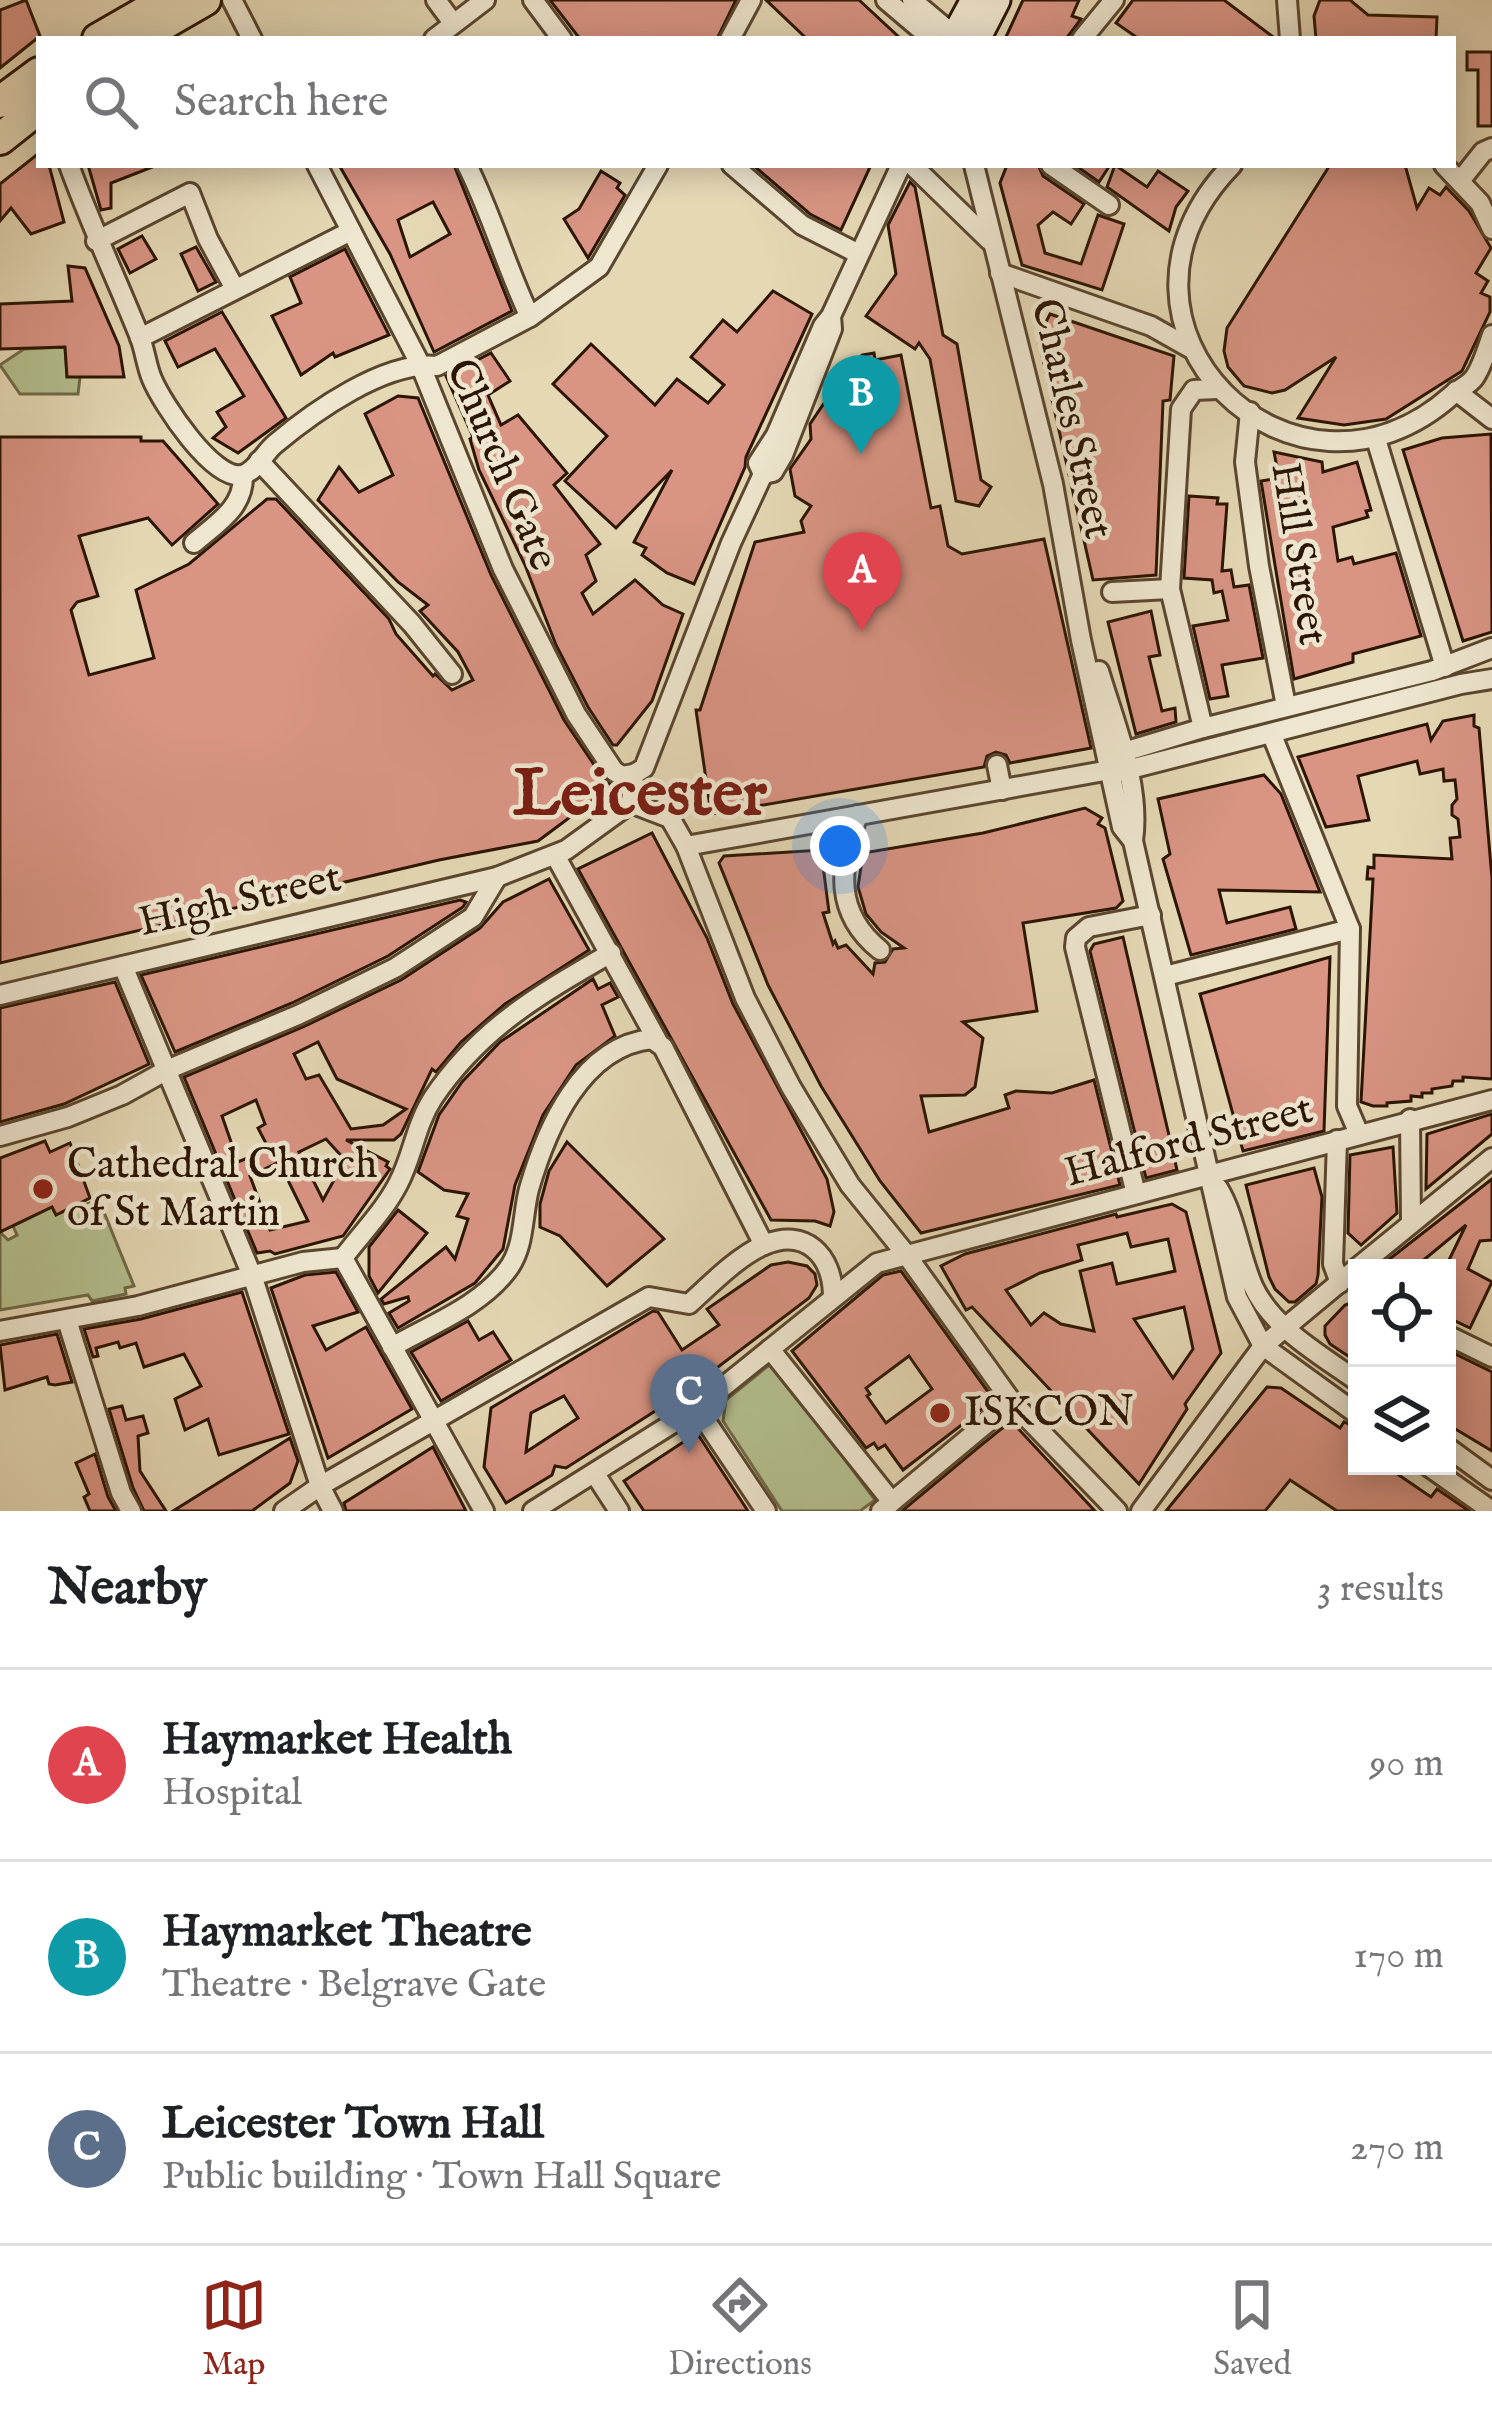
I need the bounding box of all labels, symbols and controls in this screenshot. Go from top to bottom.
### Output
search box [36,36,1456,168]
icon: search [78,69,144,135]
text: Search here [174,74,388,131]
street label: Charles Street [1018,294,1124,544]
street label: Church Gate [433,352,569,578]
pin: B [822,355,900,454]
street label: Hill Street [1257,459,1339,649]
pin: A [823,532,901,631]
district label: Leicester [513,754,768,838]
your location [810,816,870,876]
street label: High Street [134,852,346,950]
street label: Halford Street [1059,1083,1319,1201]
place label: Cathedral Church of St Martin [67,1139,377,1240]
marker: Cathedral Church of St Martin [30,1176,56,1202]
map controls [1348,1259,1456,1475]
button: locate [1348,1259,1456,1367]
pin: C [650,1354,728,1453]
button: layers [1348,1367,1456,1475]
place label: ISKCON [964,1387,1134,1440]
marker: ISKCON [927,1400,953,1426]
text: Nearby [48,1557,207,1622]
text: 3 results [1317,1565,1444,1614]
text: Haymarket Health [162,1712,512,1769]
text: A [74,1740,100,1789]
text: 90 m [1369,1740,1444,1789]
text: Hospital [162,1769,302,1818]
text: Haymarket Theatre [162,1904,532,1961]
text: B [74,1932,100,1981]
text: 170 m [1353,1932,1444,1981]
text: Theatre · Belgrave Gate [162,1961,546,2010]
text: Leicester Town Hall [162,2096,544,2153]
text: C [73,2124,101,2173]
text: 270 m [1350,2124,1444,2173]
text: Public building · Town Hall Square [162,2153,722,2202]
tab: Map [201,2272,267,2386]
tab: Directions [668,2272,812,2386]
tab: Saved [1213,2272,1291,2386]

